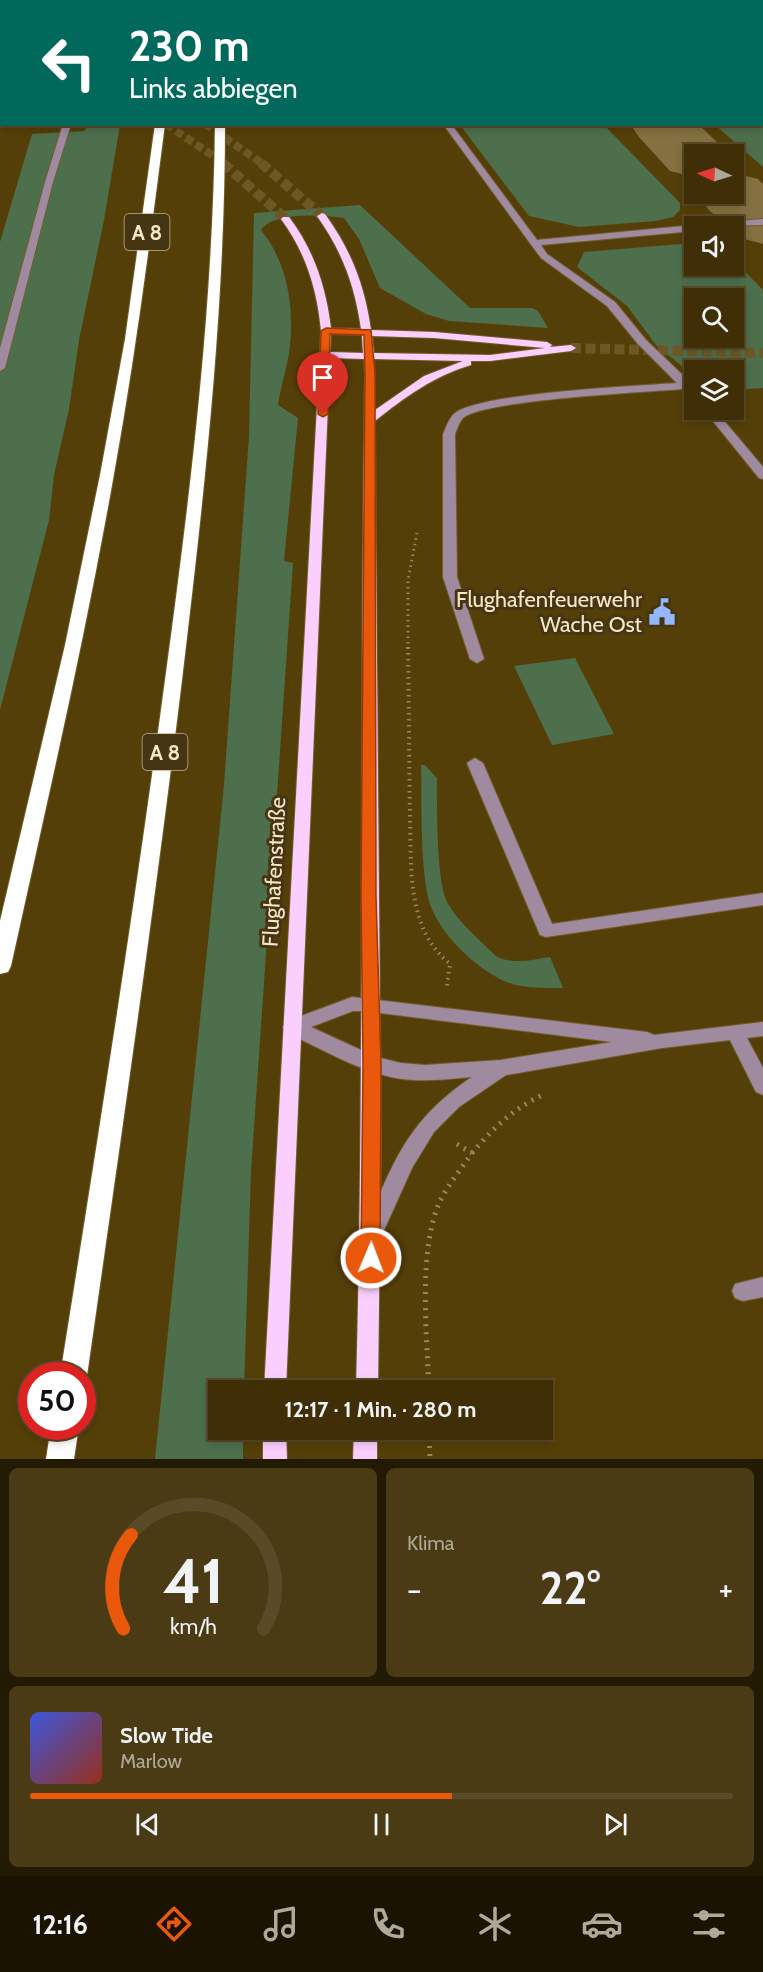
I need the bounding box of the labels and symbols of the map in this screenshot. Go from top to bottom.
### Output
north arrow [684,144,744,204]
road number: A 8 [124,214,170,250]
pin [297,352,348,414]
place label: Flughafenfeuerwehr Wache Ost [456,586,643,638]
public building icon: Flughafenfeuerwehr Wache Ost [647,597,677,627]
road number: A 8 [142,734,188,770]
street label: Flughafenstraße [257,796,291,948]
position arrow [339,1226,403,1290]
speed limit sign: 50 [18,1362,96,1440]

